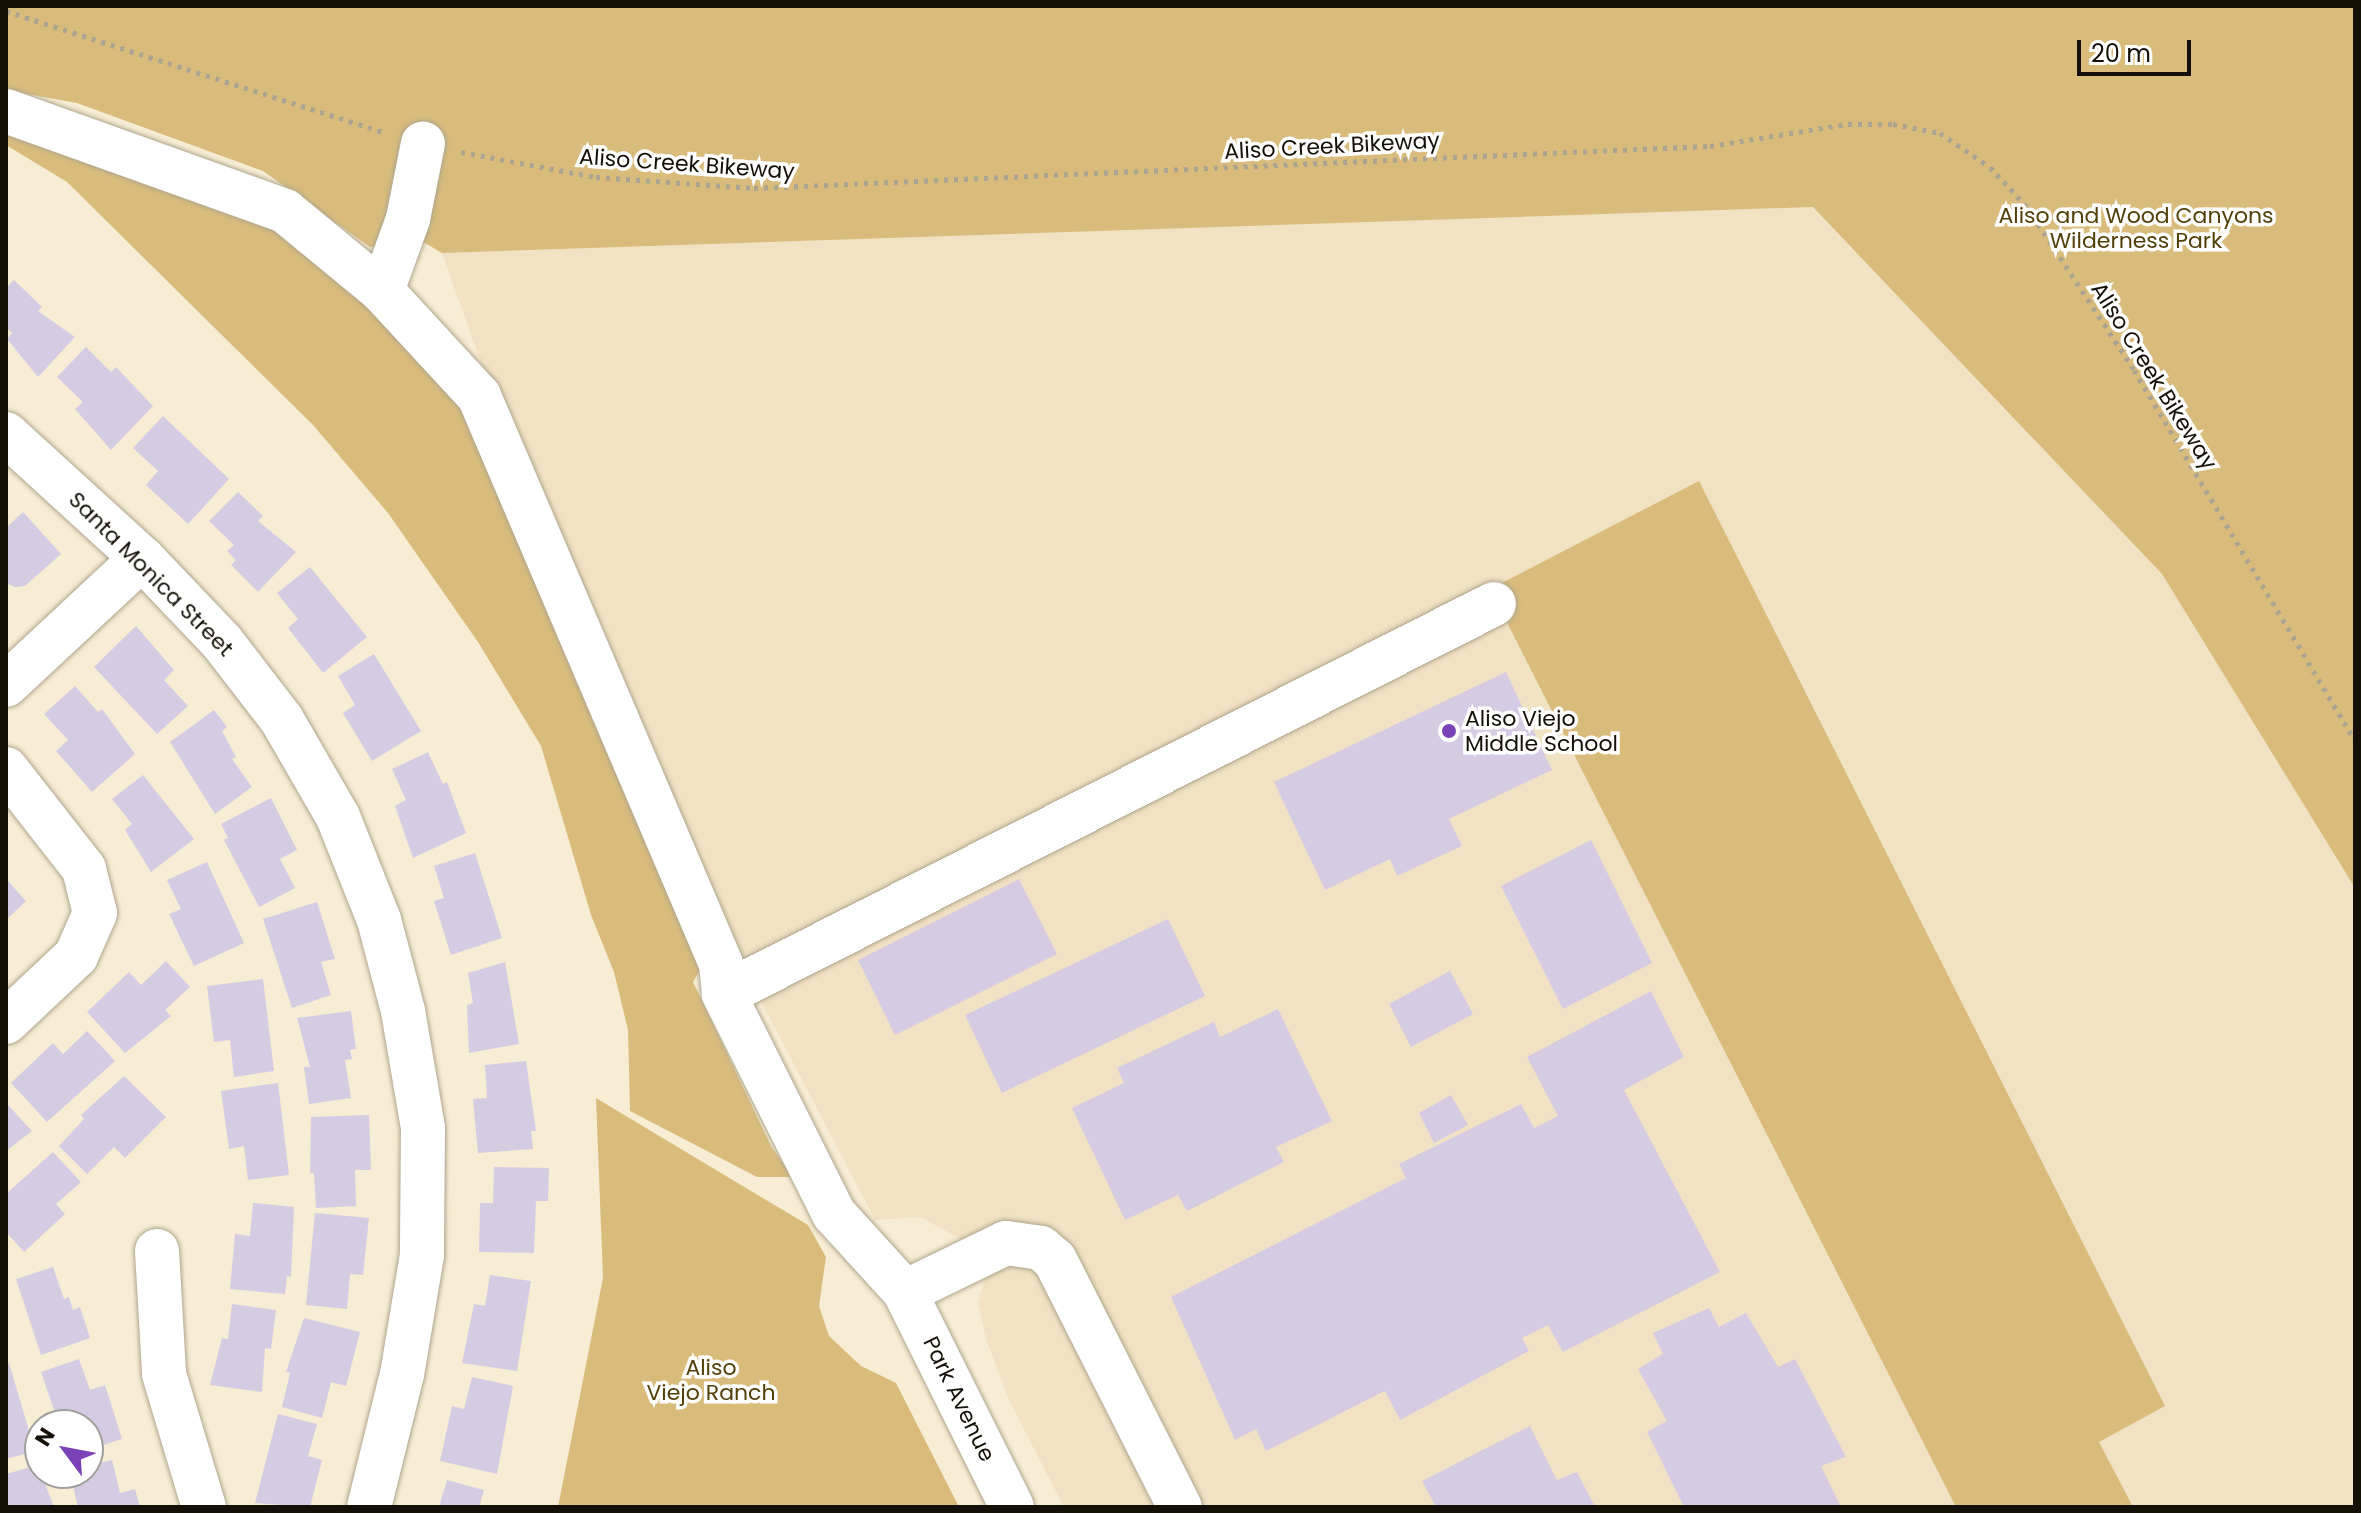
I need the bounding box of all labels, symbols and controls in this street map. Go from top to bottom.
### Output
scale bar [2081,24,2195,74]
text: 20 m [2091,37,2151,70]
street label: Aliso Creek Bikeway [1223,127,1441,165]
street label: Aliso Creek Bikeway [578,143,796,185]
park label: Aliso and Wood Canyons Wilderness Park [1998,202,2274,254]
street label: Aliso Creek Bikeway [2086,277,2222,475]
street label: Santa Monica Street [63,486,239,662]
place label: Aliso Viejo Middle School [1465,705,1618,756]
marker: Aliso Viejo Middle School [1440,722,1458,740]
street label: Park Avenue [917,1332,1001,1466]
park label: Aliso Viejo Ranch [646,1354,776,1406]
north arrow [24,1409,104,1489]
text: N [27,1422,62,1452]

